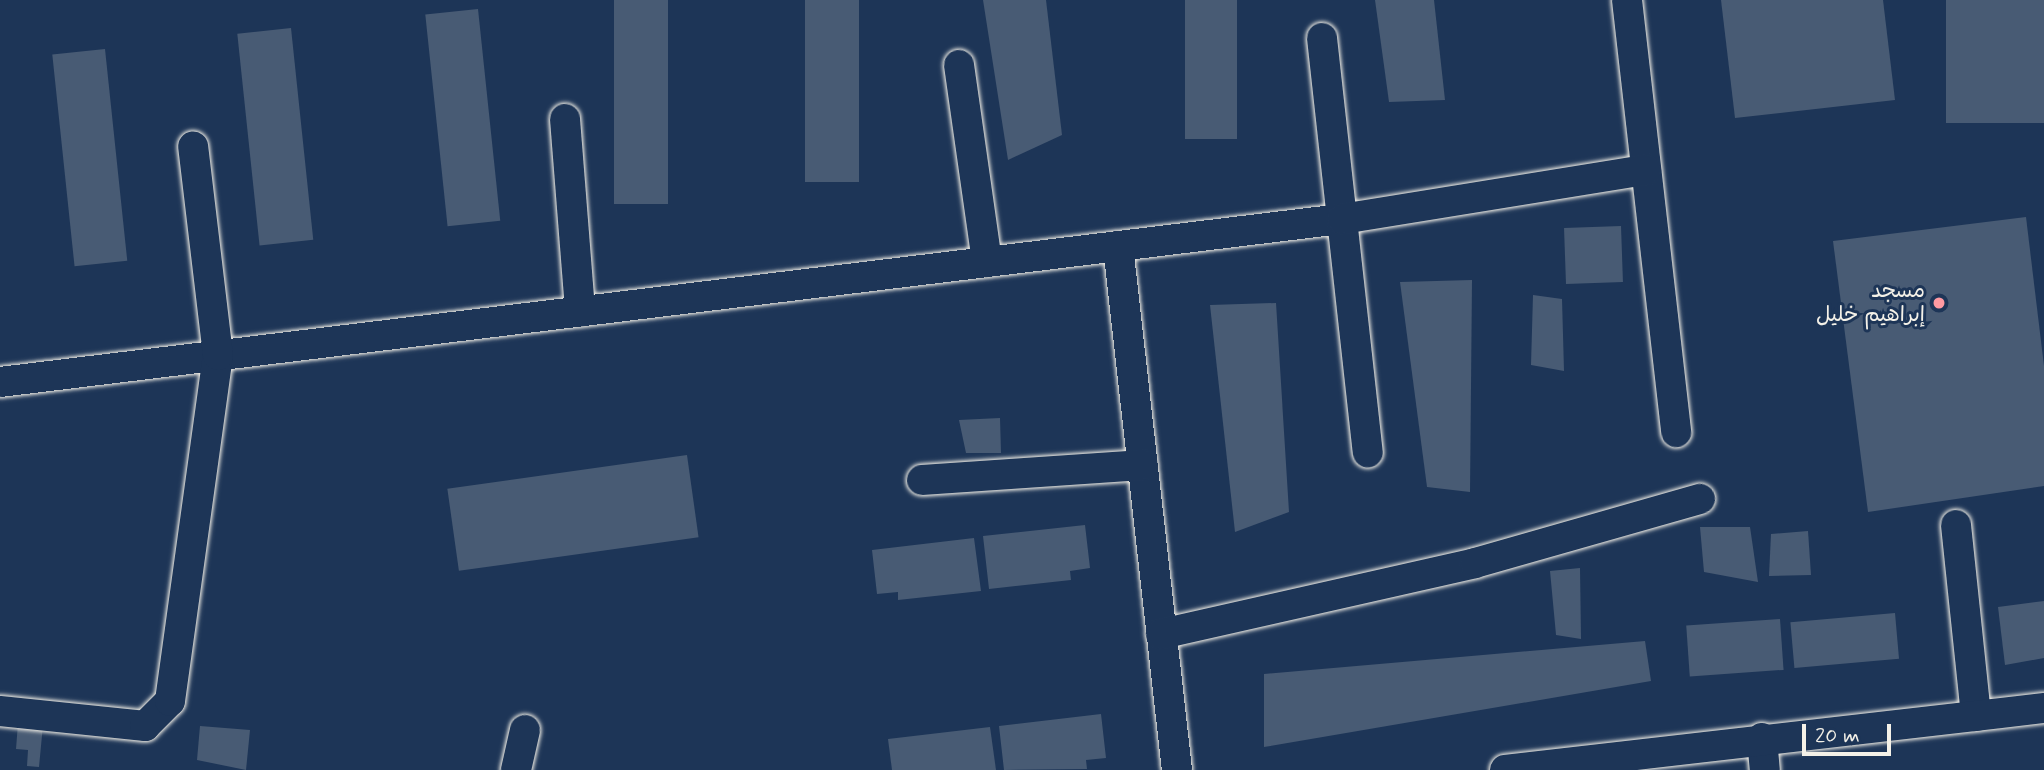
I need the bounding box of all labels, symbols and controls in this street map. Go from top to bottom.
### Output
place label: مسجد إبراهيم خليل [1816,278,1925,328]
marker: مسجد إبراهيم خليل [1931,295,1947,311]
scale bar [1806,710,1895,754]
text: 20 m [1815,722,1860,750]

